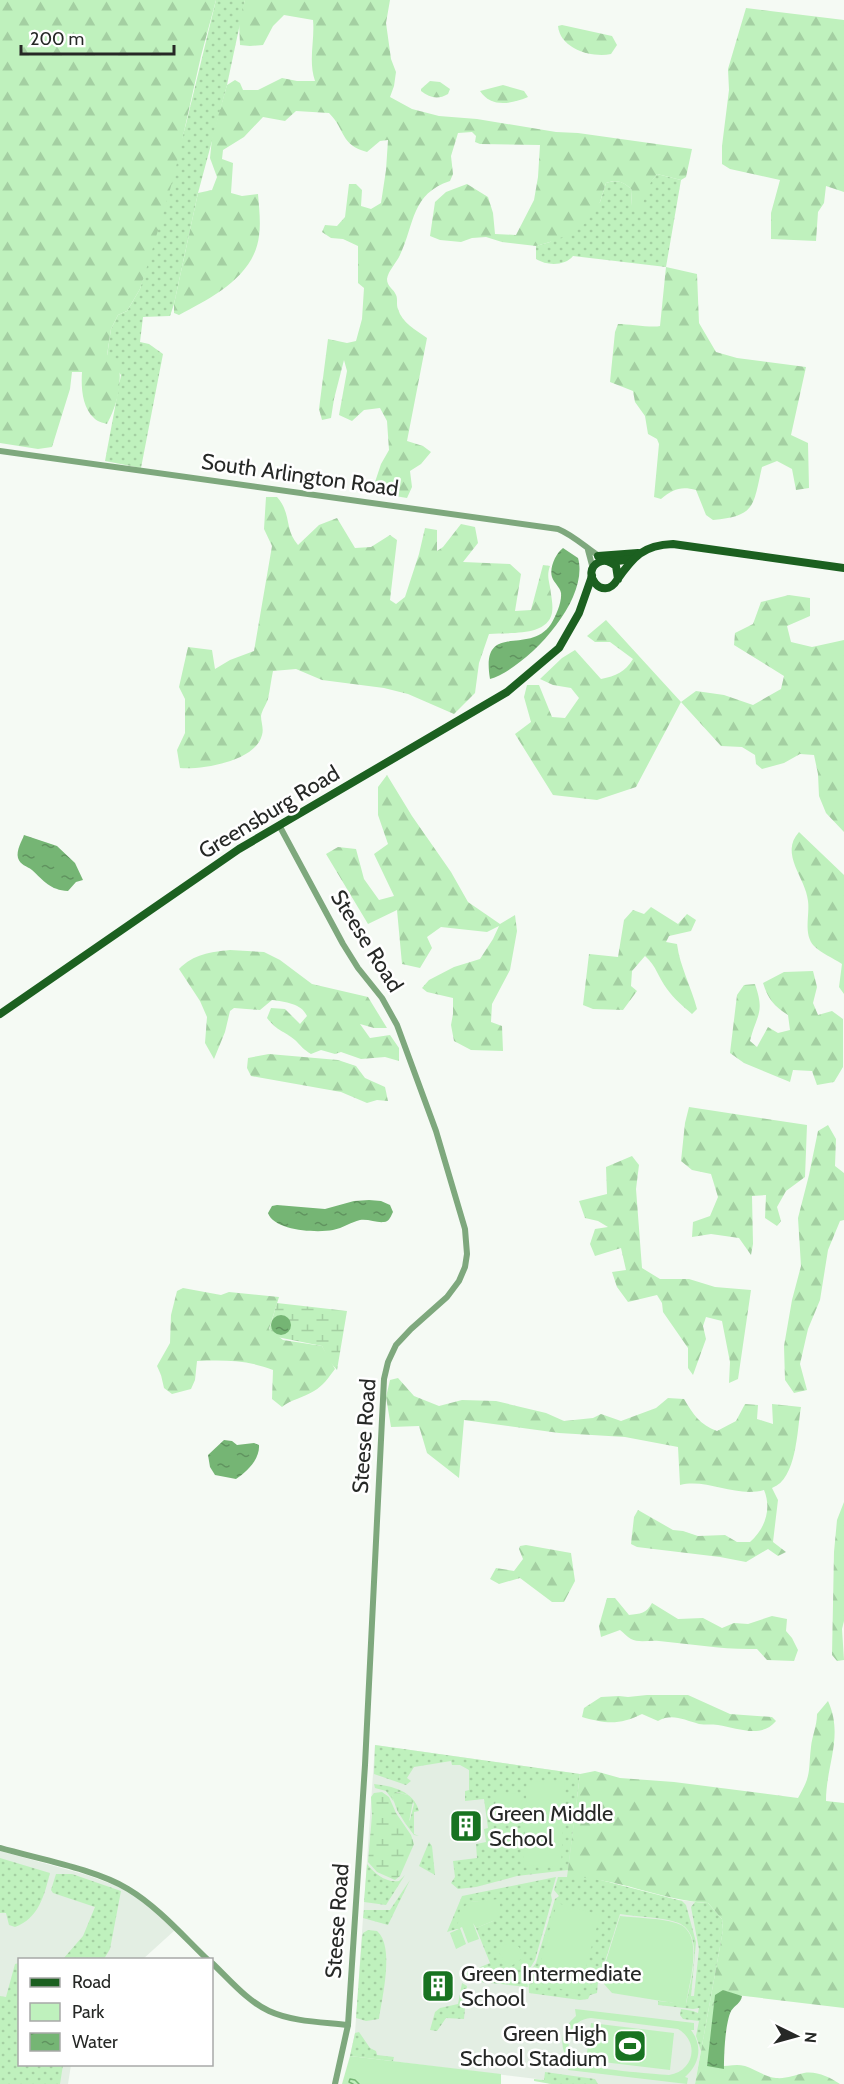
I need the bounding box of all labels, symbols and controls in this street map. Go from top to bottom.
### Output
scale bar [21,18,174,56]
text: 200 m [30,28,84,50]
street label: South Arlington Road [200,448,400,502]
street label: Greensburg Road [194,759,344,865]
street label: Steese Road [325,885,409,997]
street label: Steese Road [347,1377,381,1495]
place label: Green Middle School [489,1800,613,1852]
building icon: Green Middle School [448,1808,484,1844]
street label: Steese Road [320,1862,354,1980]
legend [18,1958,213,2066]
place label: Green Intermediate School [461,1960,642,2012]
building icon: Green Intermediate School [420,1968,456,2004]
text: Road [72,1971,111,1993]
text: Park [72,2001,105,2023]
north arrow [766,2006,826,2066]
place label: Green High School Stadium [460,2020,607,2072]
sports icon: Green High School Stadium [612,2028,648,2064]
text: Water [72,2031,118,2053]
text: N [800,2031,820,2044]

